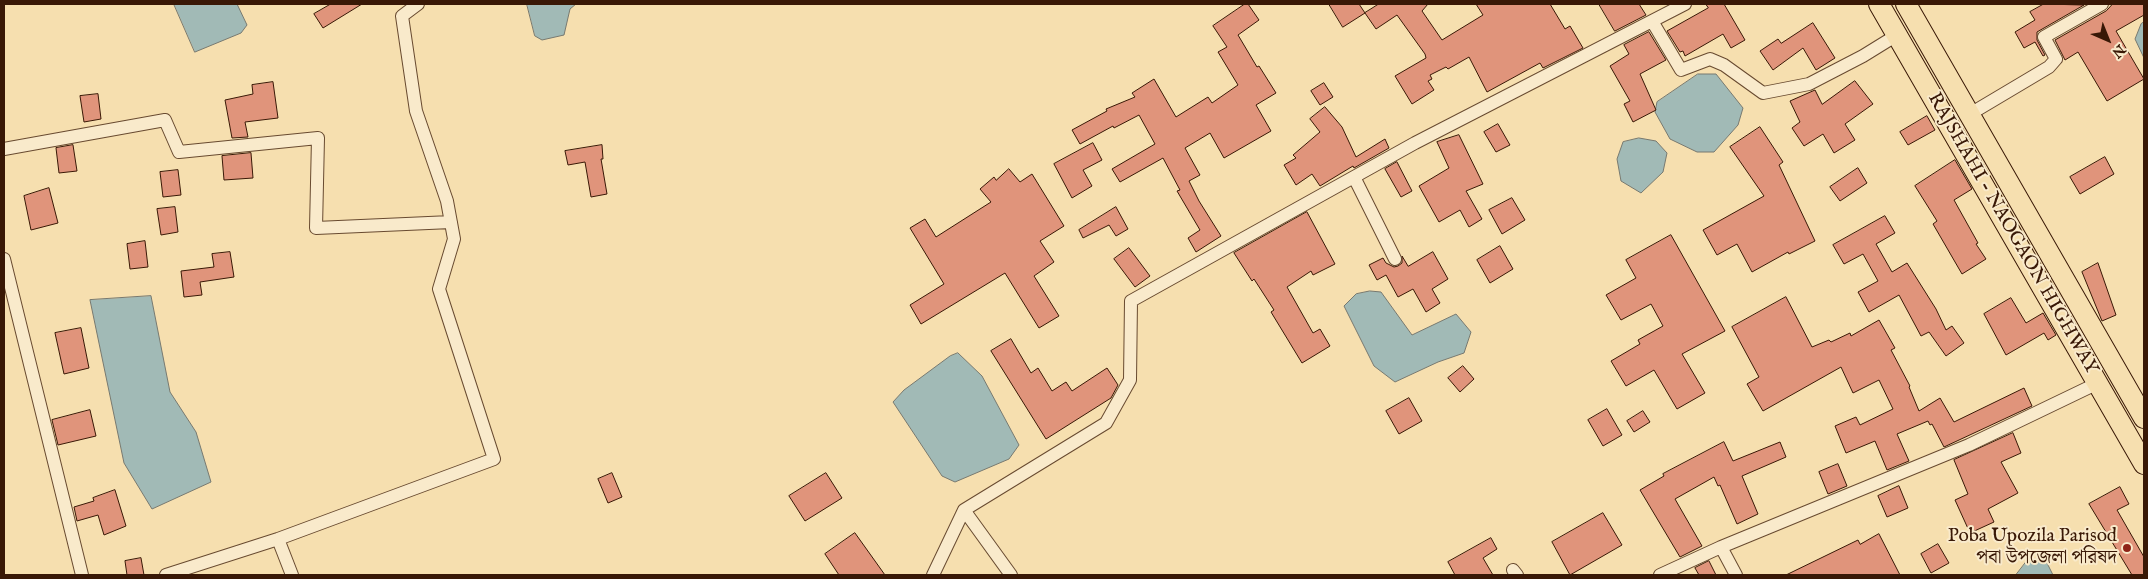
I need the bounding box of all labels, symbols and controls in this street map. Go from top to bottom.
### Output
north arrow [2083,15,2133,65]
text: N [2108,40,2129,61]
street label: RAJSHAHI - NAOGAON HIGHWAY [1922,89,2102,379]
place label: Poba Upozila Parisod পবা উপজেলা পরিষদ [1948,526,2117,570]
marker: Poba Upozila Parisod পবা উপজেলা পরিষদ [2121,542,2133,554]

